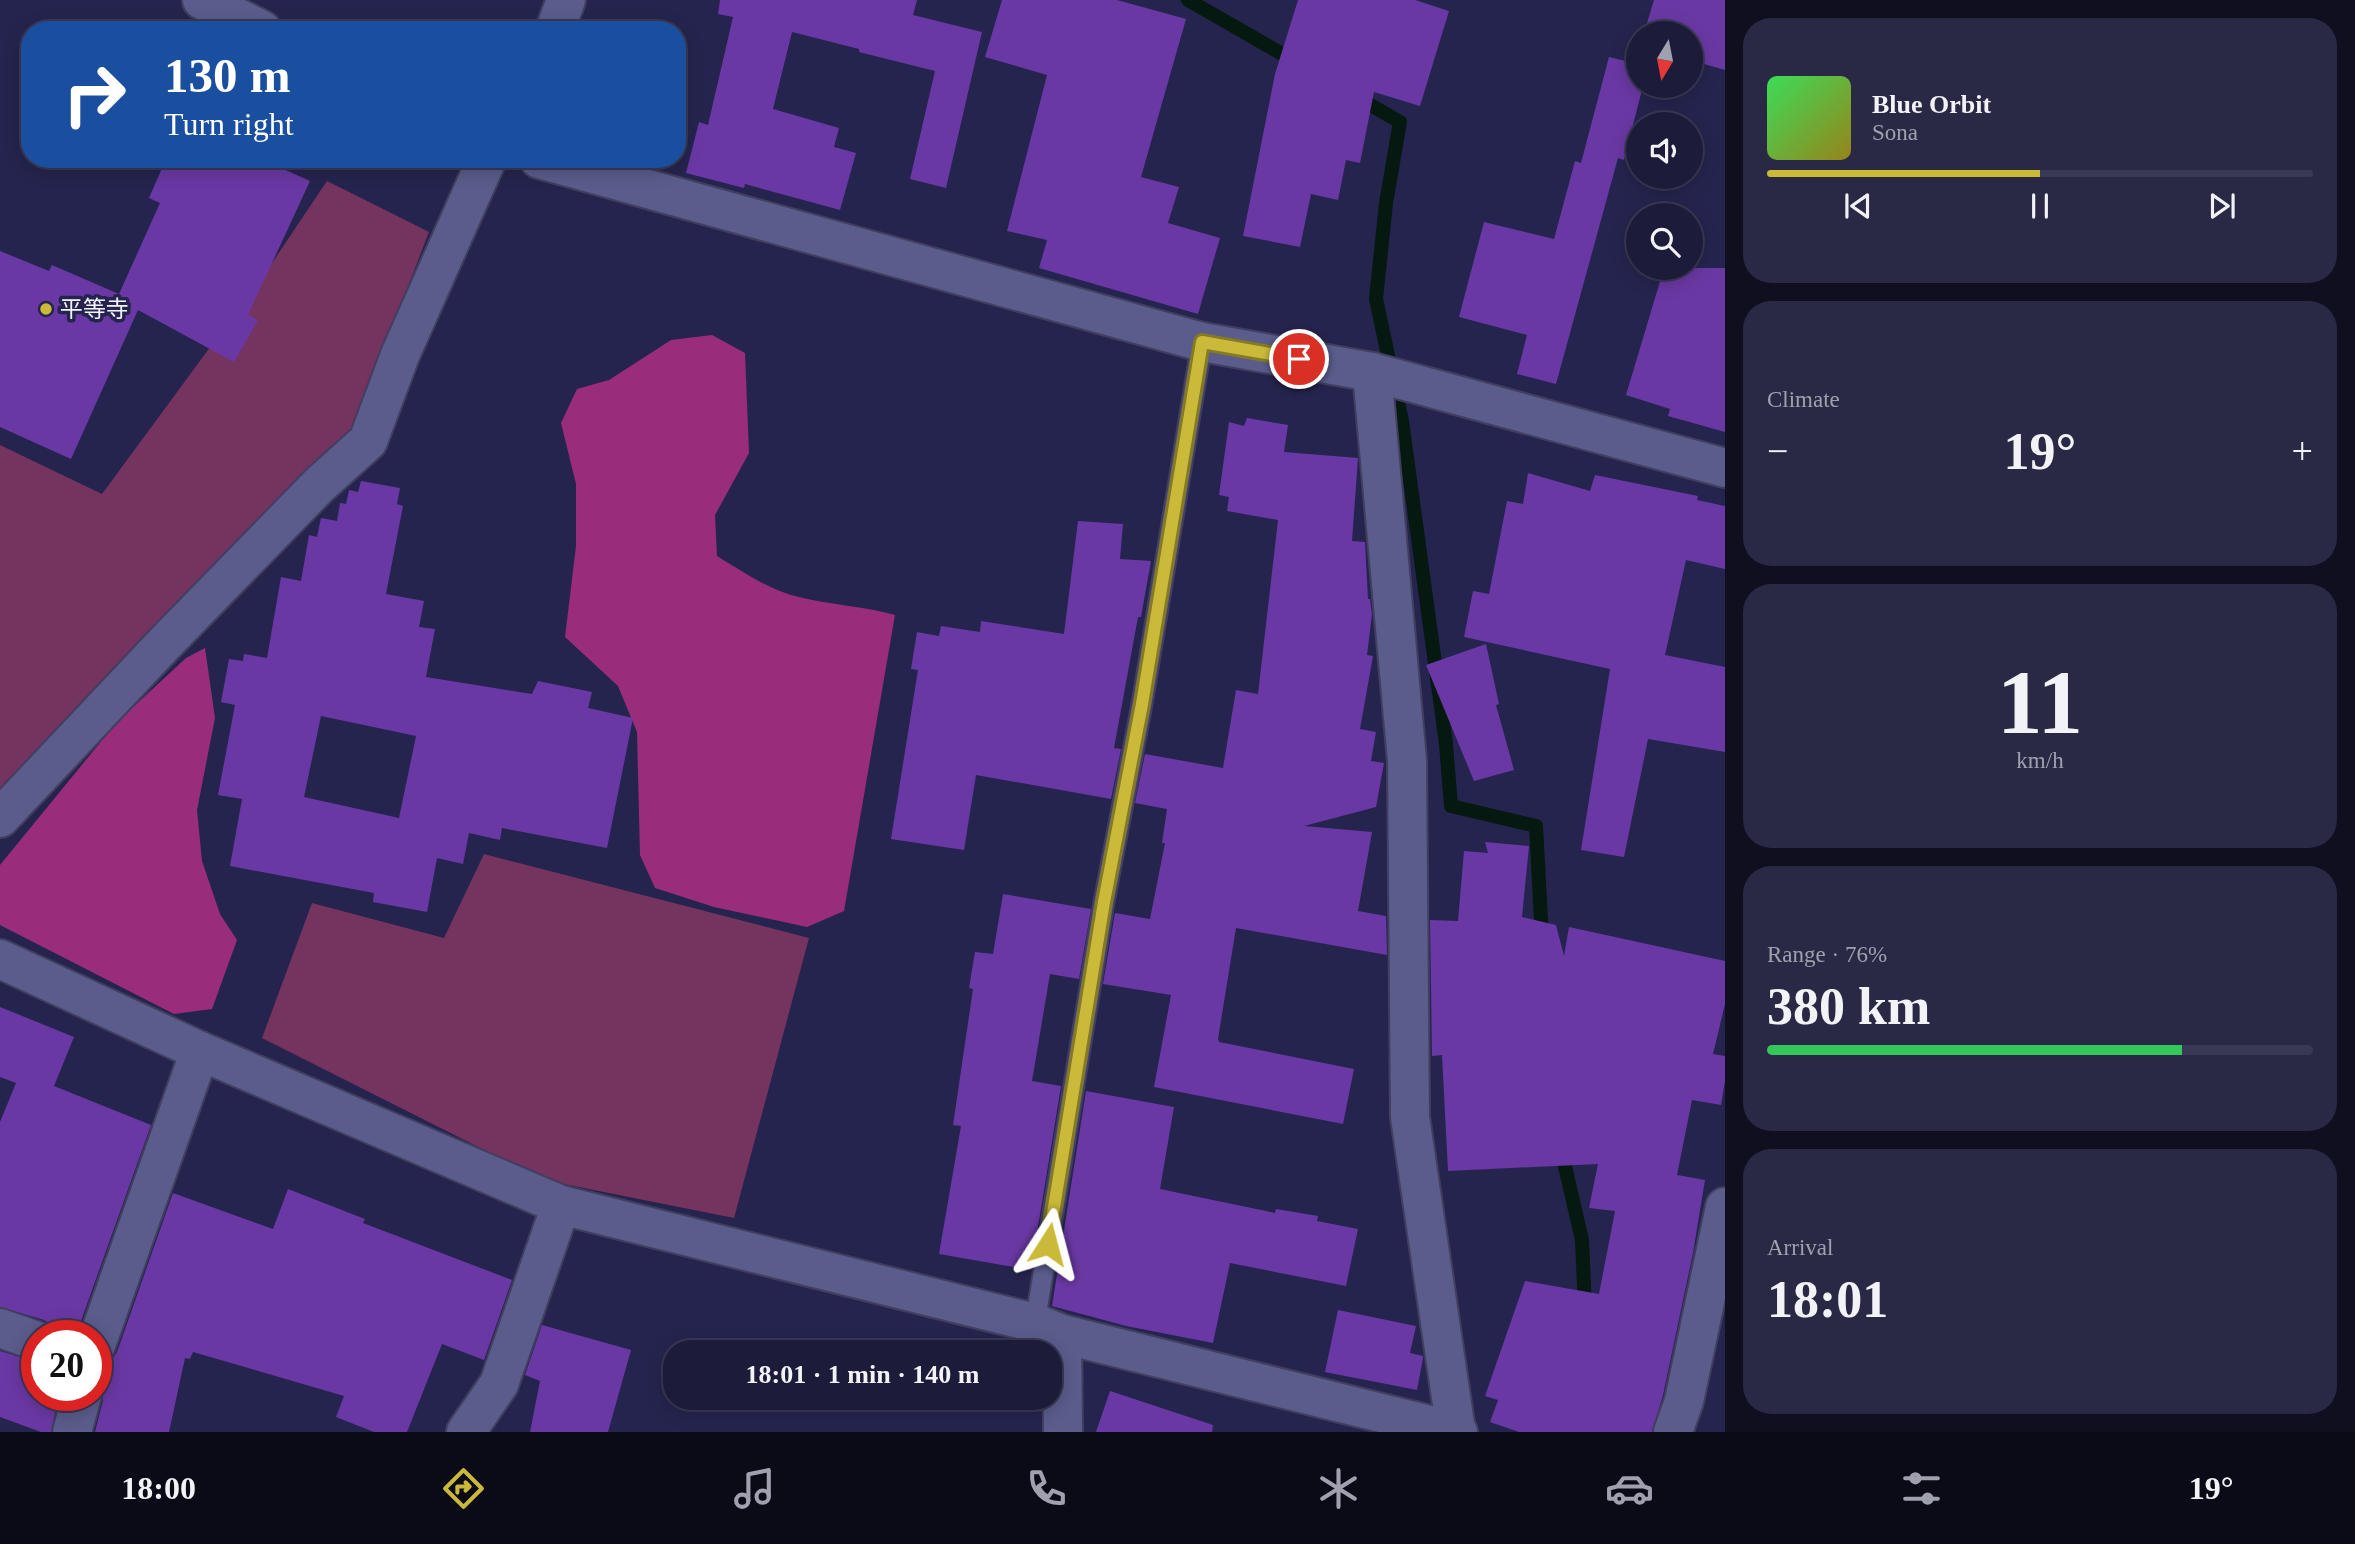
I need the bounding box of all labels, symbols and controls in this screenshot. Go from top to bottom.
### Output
north arrow [1626,21,1703,98]
map controls [1626,21,1703,280]
text: 130 m [164,48,291,103]
icon: right [49,49,140,140]
text: Blue Orbit [1872,90,1991,119]
text: Turn right [164,106,294,142]
button: sound [1626,112,1703,189]
text: Sona [1872,120,1918,145]
icon: previous [1839,187,1877,225]
icon: pause [2021,187,2059,225]
icon: next [2203,187,2241,225]
button: search [1626,203,1703,280]
place label: 平等寺 [60,297,129,322]
marker: 平等寺 [38,301,54,317]
pin [1269,329,1329,389]
icon: arrive [1280,340,1318,378]
text: Climate [1767,387,1840,412]
text: 19° [2004,423,2076,480]
text: − [1767,430,1788,472]
text: + [2292,430,2313,472]
text: 11 [1997,652,2083,753]
text: km/h [2016,748,2064,773]
text: Range · 76% [1767,942,1887,967]
text: 380 km [1767,978,1930,1035]
position arrow [1011,1207,1085,1281]
text: Arrival [1767,1235,1833,1260]
text: 18:01 [1767,1271,1888,1328]
speed limit sign: 20 [21,1320,112,1411]
text: 18:01 · 1 min · 140 m [746,1360,980,1389]
icon: directions [439,1464,488,1513]
icon: music [730,1464,779,1513]
icon: phone [1022,1464,1071,1513]
icon: climate [1314,1464,1363,1513]
icon: car [1605,1464,1654,1513]
icon: filters [1897,1464,1946,1513]
text: 18:00 [121,1470,196,1506]
text: 19° [2189,1470,2234,1506]

